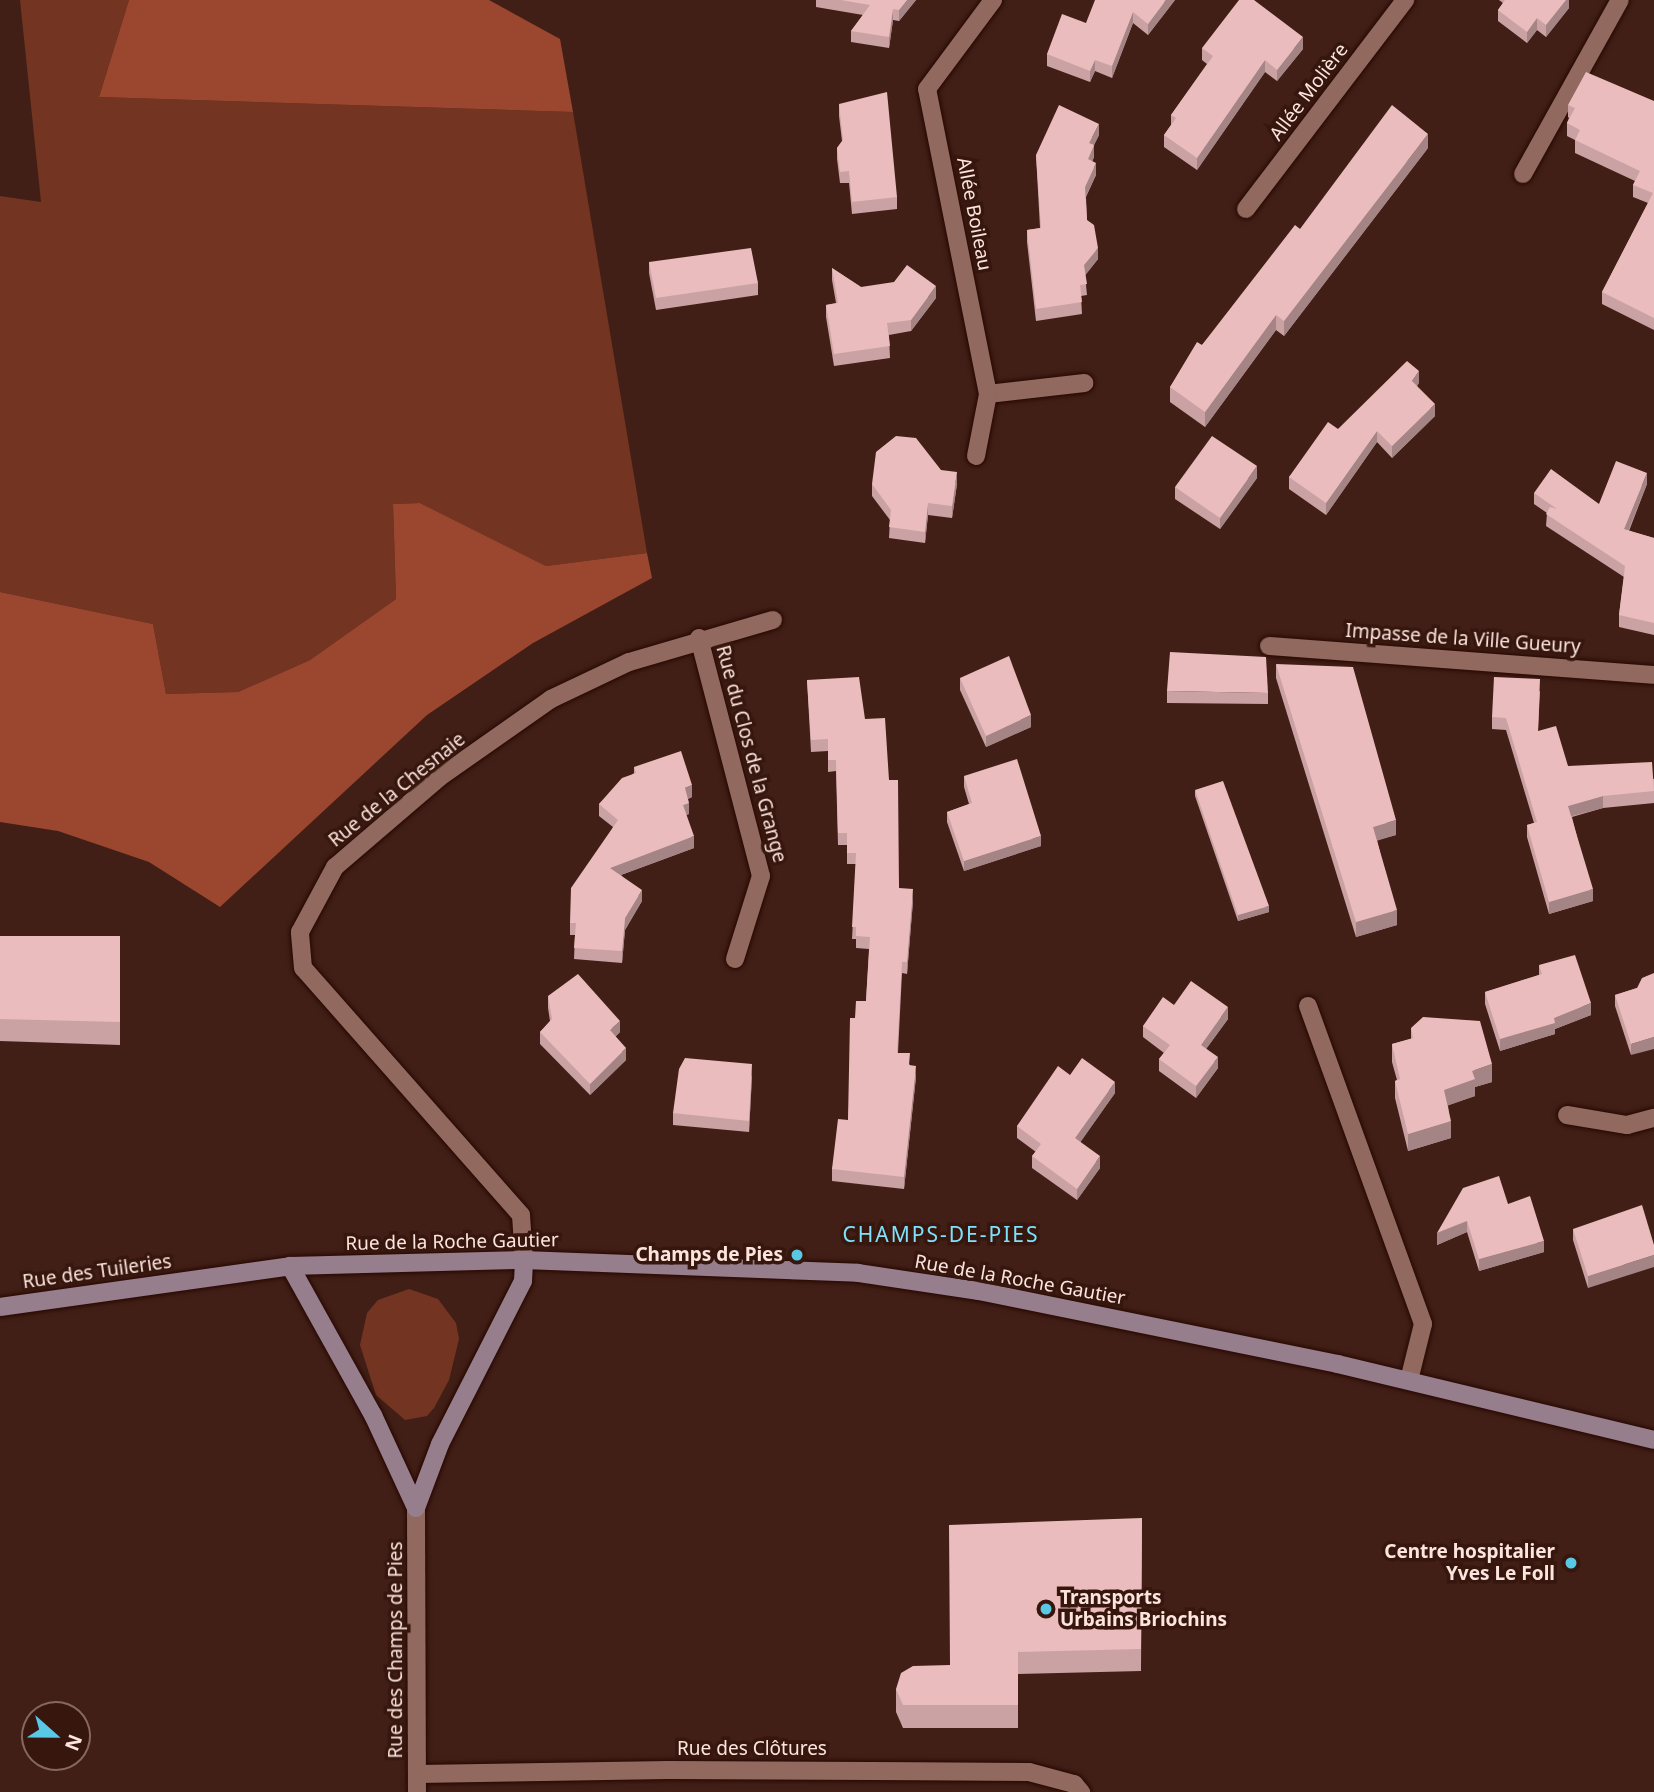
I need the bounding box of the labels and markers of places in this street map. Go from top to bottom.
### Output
place label: Champs de Pies [635,1244,783,1266]
marker: Champs de Pies [789,1247,805,1263]
place label: Centre hospitalier Yves Le Foll [1384,1541,1555,1585]
marker: Centre hospitalier Yves Le Foll [1561,1553,1581,1573]
place label: Transports Urbains Briochins [1060,1587,1227,1631]
marker: Transports Urbains Briochins [1038,1601,1054,1617]

